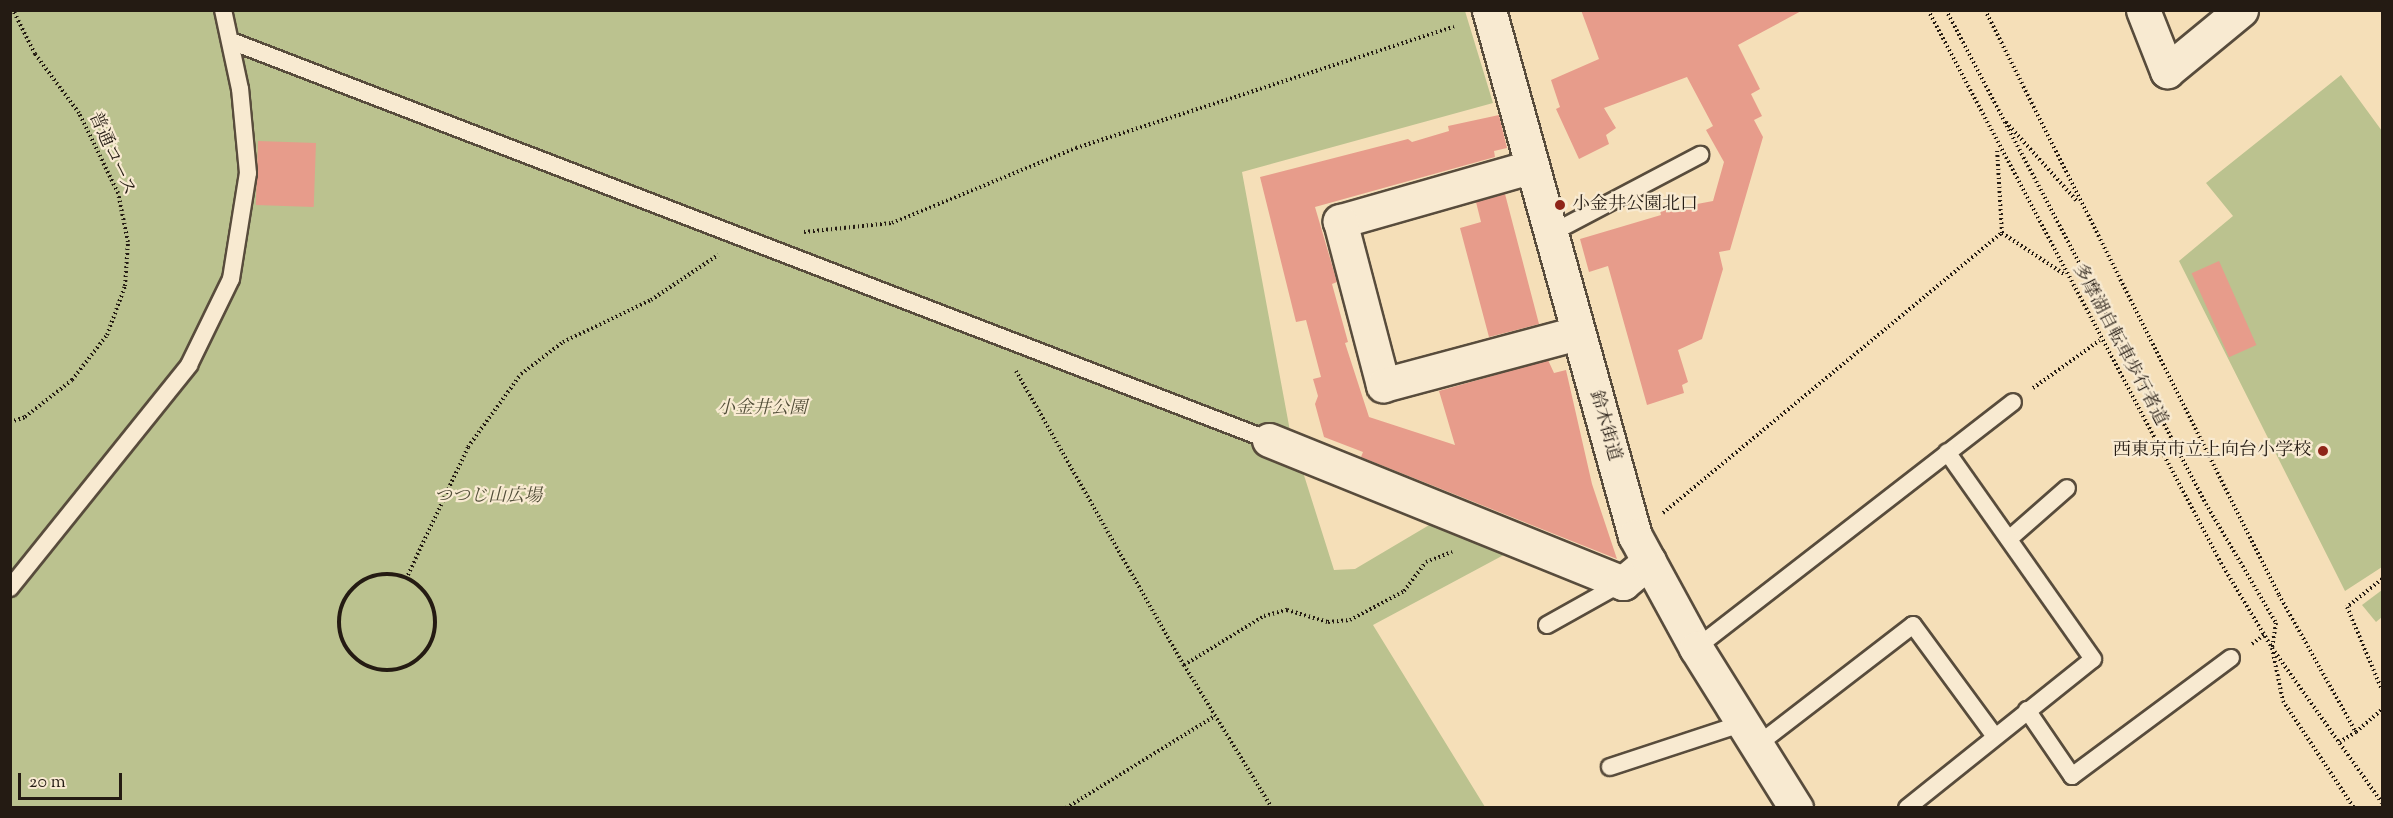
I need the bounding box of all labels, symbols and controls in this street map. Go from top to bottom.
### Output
street label: 普通コース [83,108,139,200]
place label: 小金井公園北口 [1572,194,1698,216]
marker: 小金井公園北口 [1553,198,1567,212]
street label: 多摩湖自転車歩行者道 [2067,260,2171,430]
street label: 鈴木街道 [1584,388,1624,464]
park label: 小金井公園 [717,398,807,420]
place label: 西東京市立上向台小学校 [2113,440,2311,462]
marker: 西東京市立上向台小学校 [2316,444,2330,458]
park label: つつじ山広場 [434,486,542,508]
scale bar [21,761,124,799]
text: 20 m [29,770,66,796]

